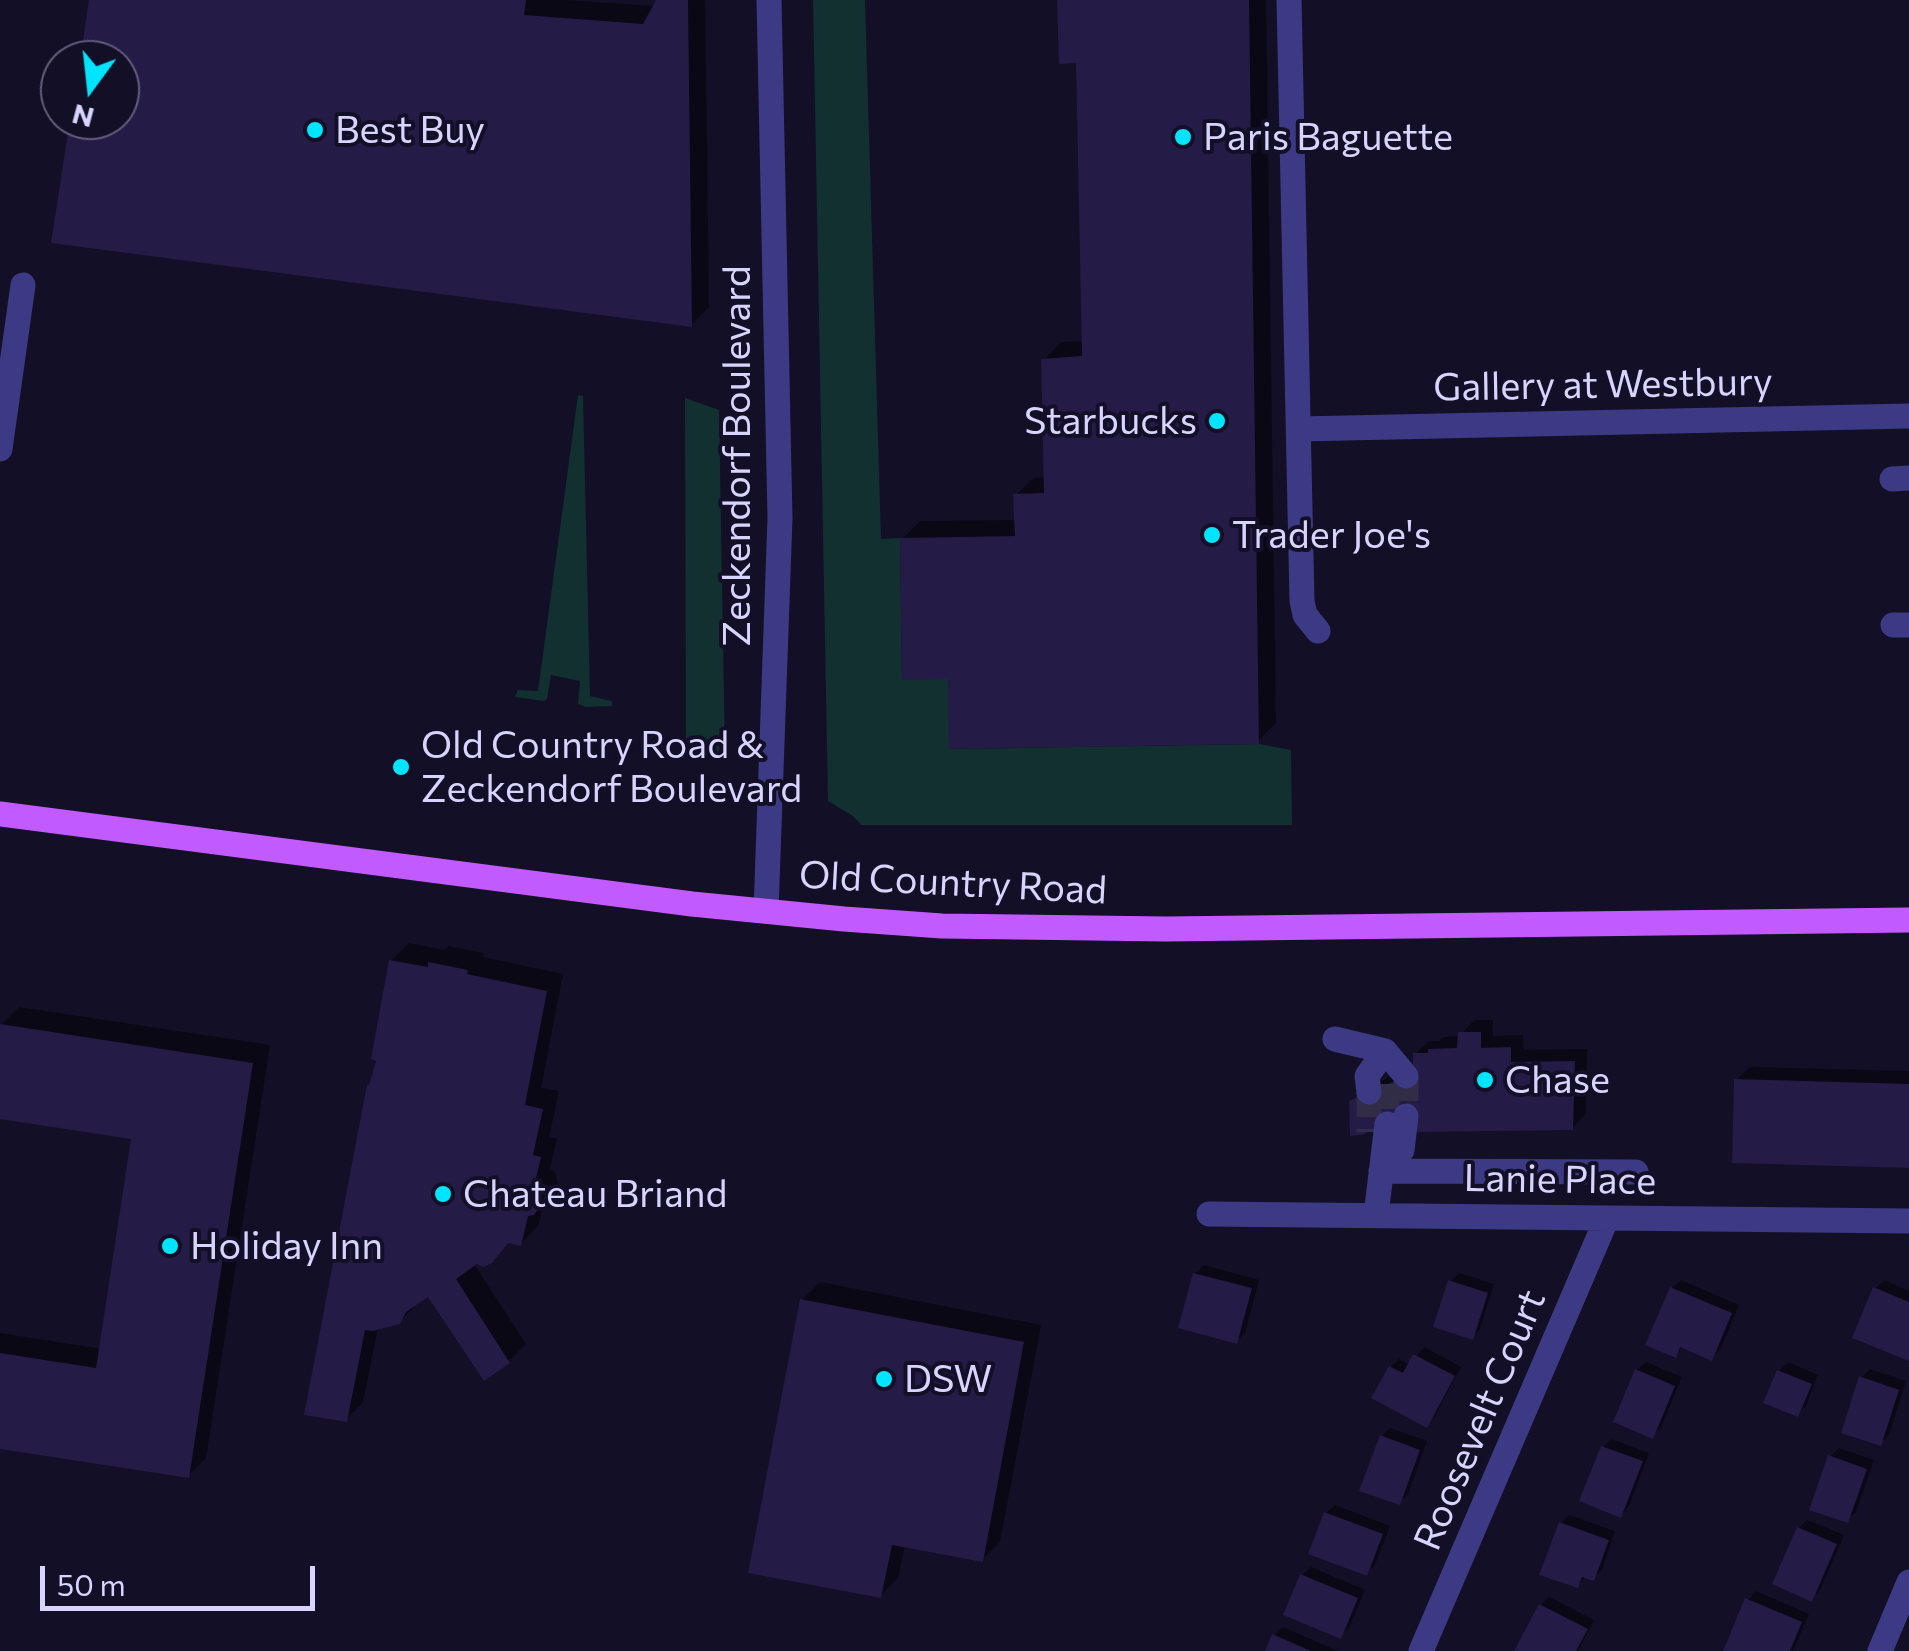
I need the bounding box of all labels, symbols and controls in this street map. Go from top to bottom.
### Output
north arrow [40,40,140,140]
text: N [68,98,97,136]
place label: Best Buy [335,107,485,153]
place label: Paris Baguette [1203,114,1453,160]
marker: Best Buy [304,119,326,141]
marker: Paris Baguette [1172,126,1194,148]
street label: Zeckendorf Boulevard [714,265,760,647]
street label: Gallery at Westbury [1433,359,1773,411]
place label: Starbucks [1024,398,1197,444]
marker: Starbucks [1206,410,1228,432]
place label: Trader Joe's [1232,512,1431,558]
marker: Trader Joe's [1201,524,1223,546]
place label: Old Country Road & Zeckendorf Boulevard [421,722,802,812]
marker: Old Country Road & Zeckendorf Boulevard [390,756,412,778]
street label: Old Country Road [798,852,1108,914]
place label: Chase [1505,1057,1610,1103]
marker: Chase [1474,1069,1496,1091]
street label: Lanie Place [1463,1156,1657,1204]
place label: Chateau Briand [463,1171,727,1217]
marker: Chateau Briand [432,1183,454,1205]
place label: Holiday Inn [190,1223,383,1269]
marker: Holiday Inn [159,1235,181,1257]
street label: Roosevelt Court [1405,1283,1555,1557]
place label: DSW [904,1356,992,1402]
marker: DSW [873,1368,895,1390]
scale bar [45,1546,320,1608]
text: 50 m [57,1565,126,1602]

